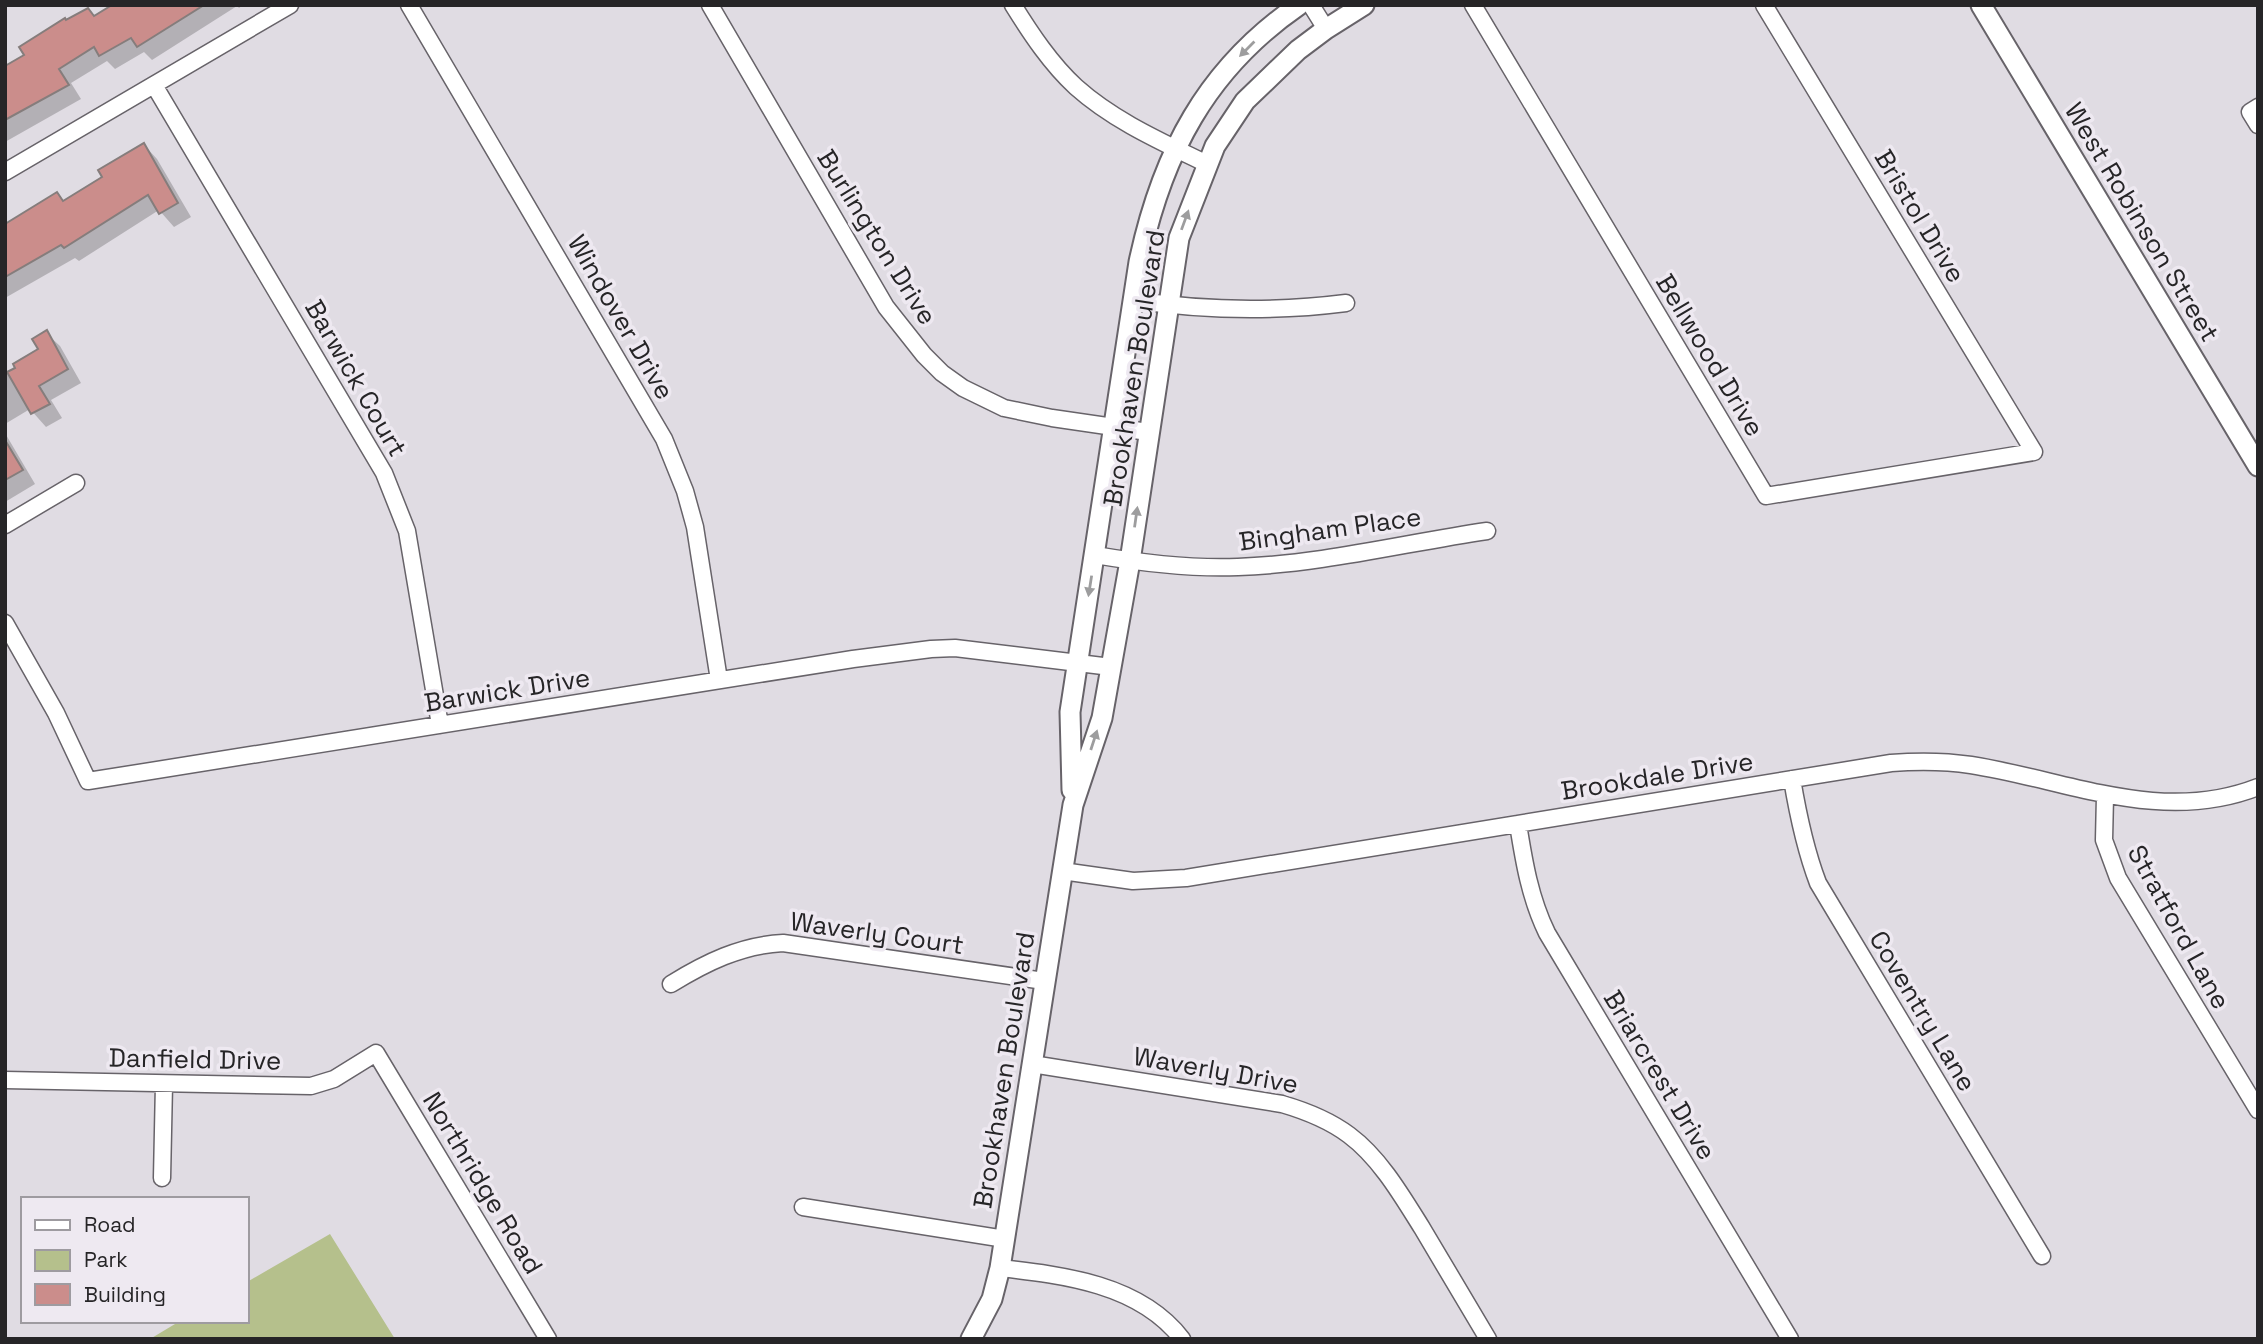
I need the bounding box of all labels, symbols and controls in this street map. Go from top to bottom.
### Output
one-way arrow [1238,41,1255,58]
street label: West Robinson Street [2057,96,2227,348]
street label: Burlington Drive [809,143,945,331]
street label: Bristol Drive [1867,143,1973,289]
one-way arrow [1180,209,1191,230]
street label: Brookhaven Boulevard [1095,227,1173,509]
street label: Windover Drive [560,228,682,406]
street label: Bellwood Drive [1648,267,1772,443]
street label: Barwick Court [297,293,415,463]
street label: Bingham Place [1237,499,1423,559]
one-way arrow [1131,505,1142,527]
one-way arrow [1084,575,1095,597]
street label: Barwick Drive [422,660,592,720]
one-way arrow [1089,729,1100,750]
street label: Brookdale Drive [1558,744,1756,808]
street label: Stratford Lane [2120,839,2238,1015]
street label: Waverly Court [788,904,966,962]
street label: Coventry Lane [1862,924,1984,1098]
street label: Brookhaven Boulevard [965,929,1043,1211]
street label: Briarcrest Drive [1596,984,1724,1166]
street label: Waverly Drive [1131,1039,1301,1101]
street label: Danfield Drive [108,1040,282,1078]
street label: Northridge Road [415,1086,551,1280]
legend [21,1197,248,1323]
text: Road [84,1211,136,1238]
text: Park [84,1246,128,1273]
text: Building [84,1281,166,1308]

